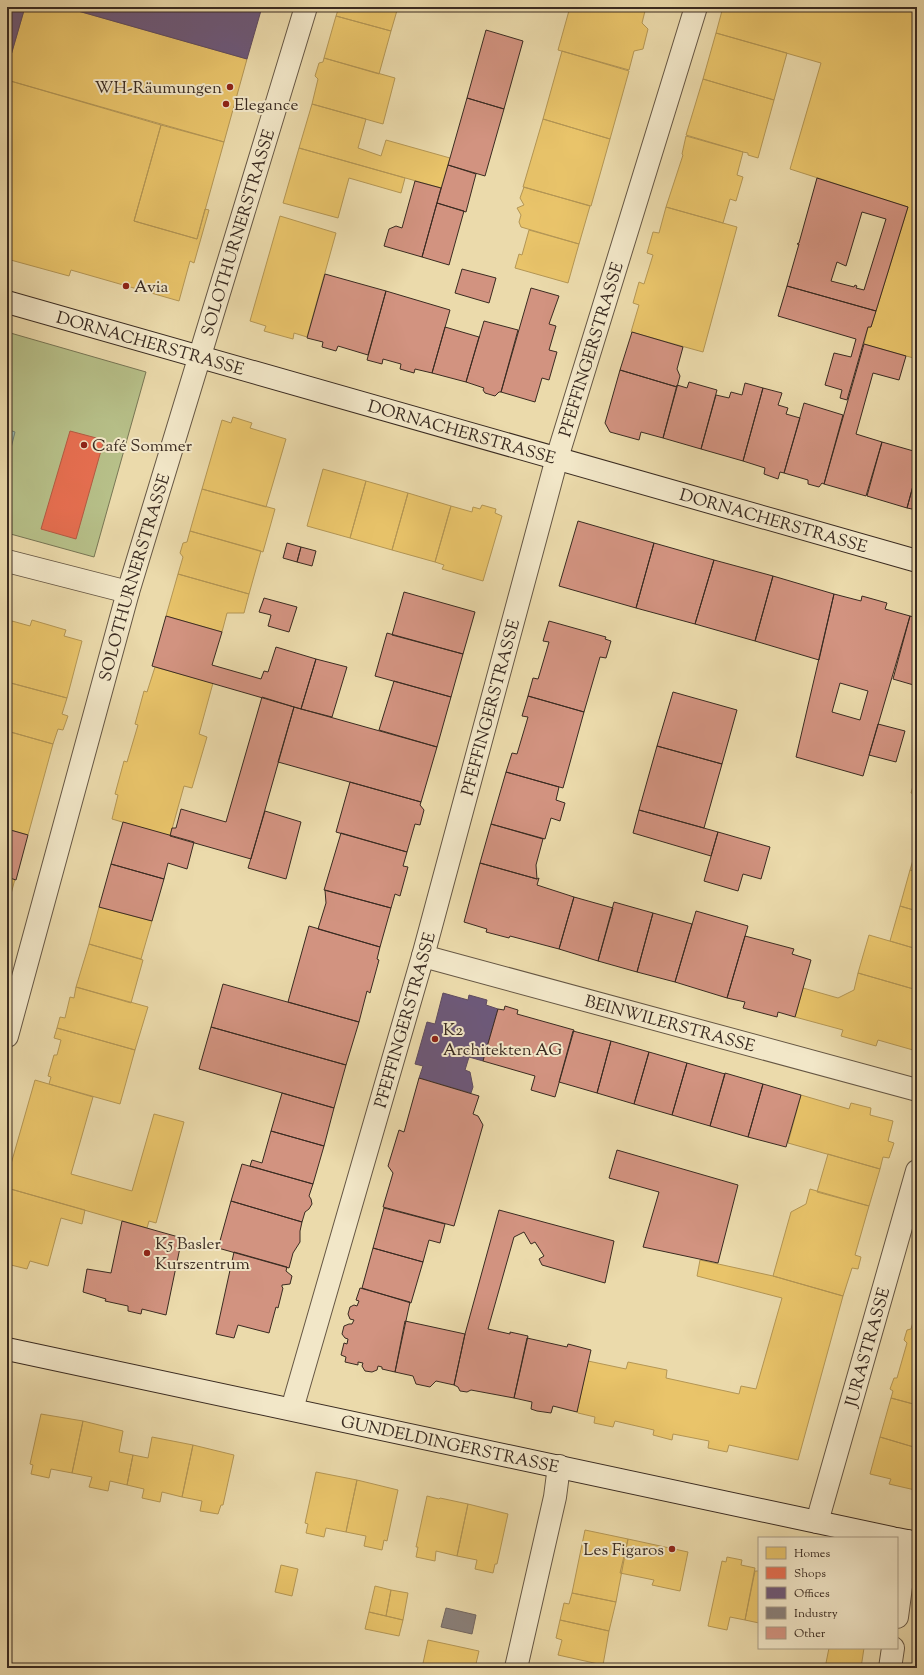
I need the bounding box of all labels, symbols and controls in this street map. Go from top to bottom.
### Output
place label: WH-Räumungen [95,77,222,101]
marker: WH-Räumungen [225,82,235,92]
place label: Elegance [234,94,298,118]
marker: Elegance [221,99,231,109]
street label: SOLOTHURNERSTRASSE [197,127,282,339]
street label: PFEFFINGERSTRASSE [554,259,631,440]
place label: Avia [134,276,169,300]
marker: Avia [121,281,131,291]
street label: DORNACHERSTRASSE [53,307,247,383]
street label: DORNACHERSTRASSE [365,395,558,472]
place label: Café Sommer [92,435,193,459]
marker: Café Sommer [79,440,89,450]
street label: SOLOTHURNERSTRASSE [94,471,177,684]
street label: DORNACHERSTRASSE [676,484,870,560]
street label: PFEFFINGERSTRASSE [457,617,527,799]
street label: PFEFFINGERSTRASSE [370,930,443,1111]
street label: BEINWILERSTRASSE [582,990,757,1060]
place label: K2 Architekten AG [443,1019,562,1063]
marker: K2 Architekten AG [430,1034,440,1044]
place label: K5 Basler Kurszentrum [155,1233,250,1277]
marker: K5 Basler Kurszentrum [142,1248,152,1258]
street label: JURASTRASSE [840,1285,897,1411]
street label: GUNDELDINGERSTRASSE [338,1411,561,1481]
legend [758,1537,898,1649]
place label: Les Figaros [583,1539,664,1563]
marker: Les Figaros [667,1544,677,1554]
text: Homes [794,1545,830,1563]
text: Shops [794,1565,826,1583]
text: Offices [794,1585,830,1603]
text: Industry [794,1605,838,1623]
text: Other [794,1625,826,1643]

